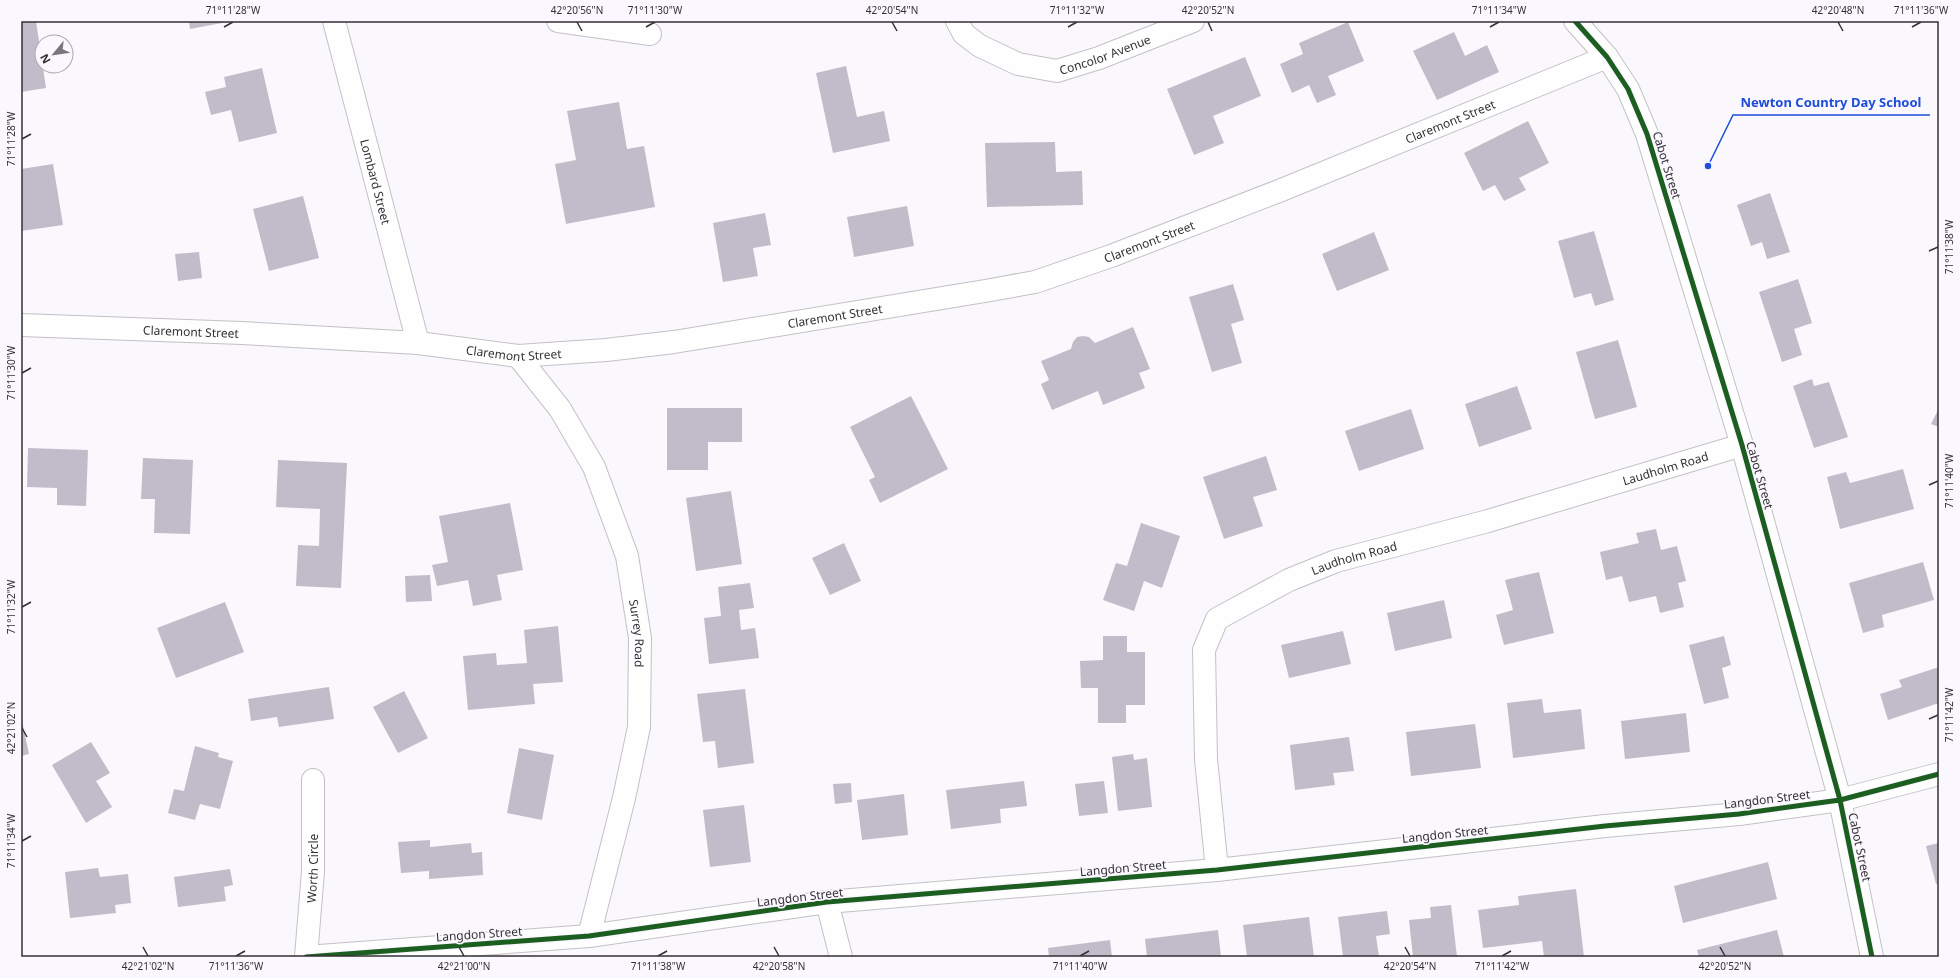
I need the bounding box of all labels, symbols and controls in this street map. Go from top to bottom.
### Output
text: 71°11'28"W [206,3,261,17]
text: 42°20'56"N [551,3,603,17]
text: 71°11'30"W [628,3,683,17]
text: 42°20'54"N [866,3,918,17]
text: 71°11'32"W [1050,3,1105,17]
text: 42°20'52"N [1182,3,1234,17]
text: 71°11'34"W [1472,3,1527,17]
text: 42°20'48"N [1812,3,1864,17]
text: 71°11'36"W [1894,3,1949,17]
street label: Concolor Avenue [1057,30,1153,78]
north arrow [34,34,74,74]
text: N [36,52,54,67]
callout: Newton Country Day School [1733,90,1930,115]
text: Newton Country Day School [1741,93,1921,111]
street label: Claremont Street [1402,95,1498,147]
text: 71°11'28"W [4,111,18,166]
street label: Cabot Street [1649,129,1686,202]
street label: Lombard Street [357,137,395,227]
street label: Claremont Street [1101,216,1197,266]
text: 71°11'38"W [1942,219,1956,274]
street label: Claremont Street [786,299,884,332]
street label: Claremont Street [143,321,240,341]
street label: Claremont Street [465,341,563,365]
text: 71°11'30"W [4,345,18,400]
street label: Cabot Street [1742,439,1778,512]
street label: Laudholm Road [1620,447,1710,489]
text: 71°11'40"W [1942,453,1956,508]
street label: Laudholm Road [1309,537,1399,579]
text: 71°11'32"W [4,579,18,634]
street label: Surrey Road [626,598,648,667]
text: 71°11'42"W [1942,687,1956,742]
text: 42°21'02"N [4,702,18,754]
street label: Langdon Street [1723,785,1812,813]
street label: Cabot Street [1844,811,1876,884]
text: 71°11'34"W [4,813,18,868]
street label: Langdon Street [1401,821,1490,847]
street label: Worth Circle [302,834,322,903]
street label: Langdon Street [1079,856,1167,880]
street label: Langdon Street [756,883,845,911]
street label: Langdon Street [435,922,523,945]
text: 42°21'02"N [122,959,174,973]
text: 71°11'36"W [209,959,264,973]
text: 42°21'00"N [438,959,490,973]
text: 71°11'38"W [631,959,686,973]
text: 42°20'58"N [753,959,805,973]
text: 71°11'40"W [1053,959,1108,973]
text: 42°20'54"N [1384,959,1436,973]
text: 71°11'42"W [1475,959,1530,973]
text: 42°20'52"N [1699,959,1751,973]

